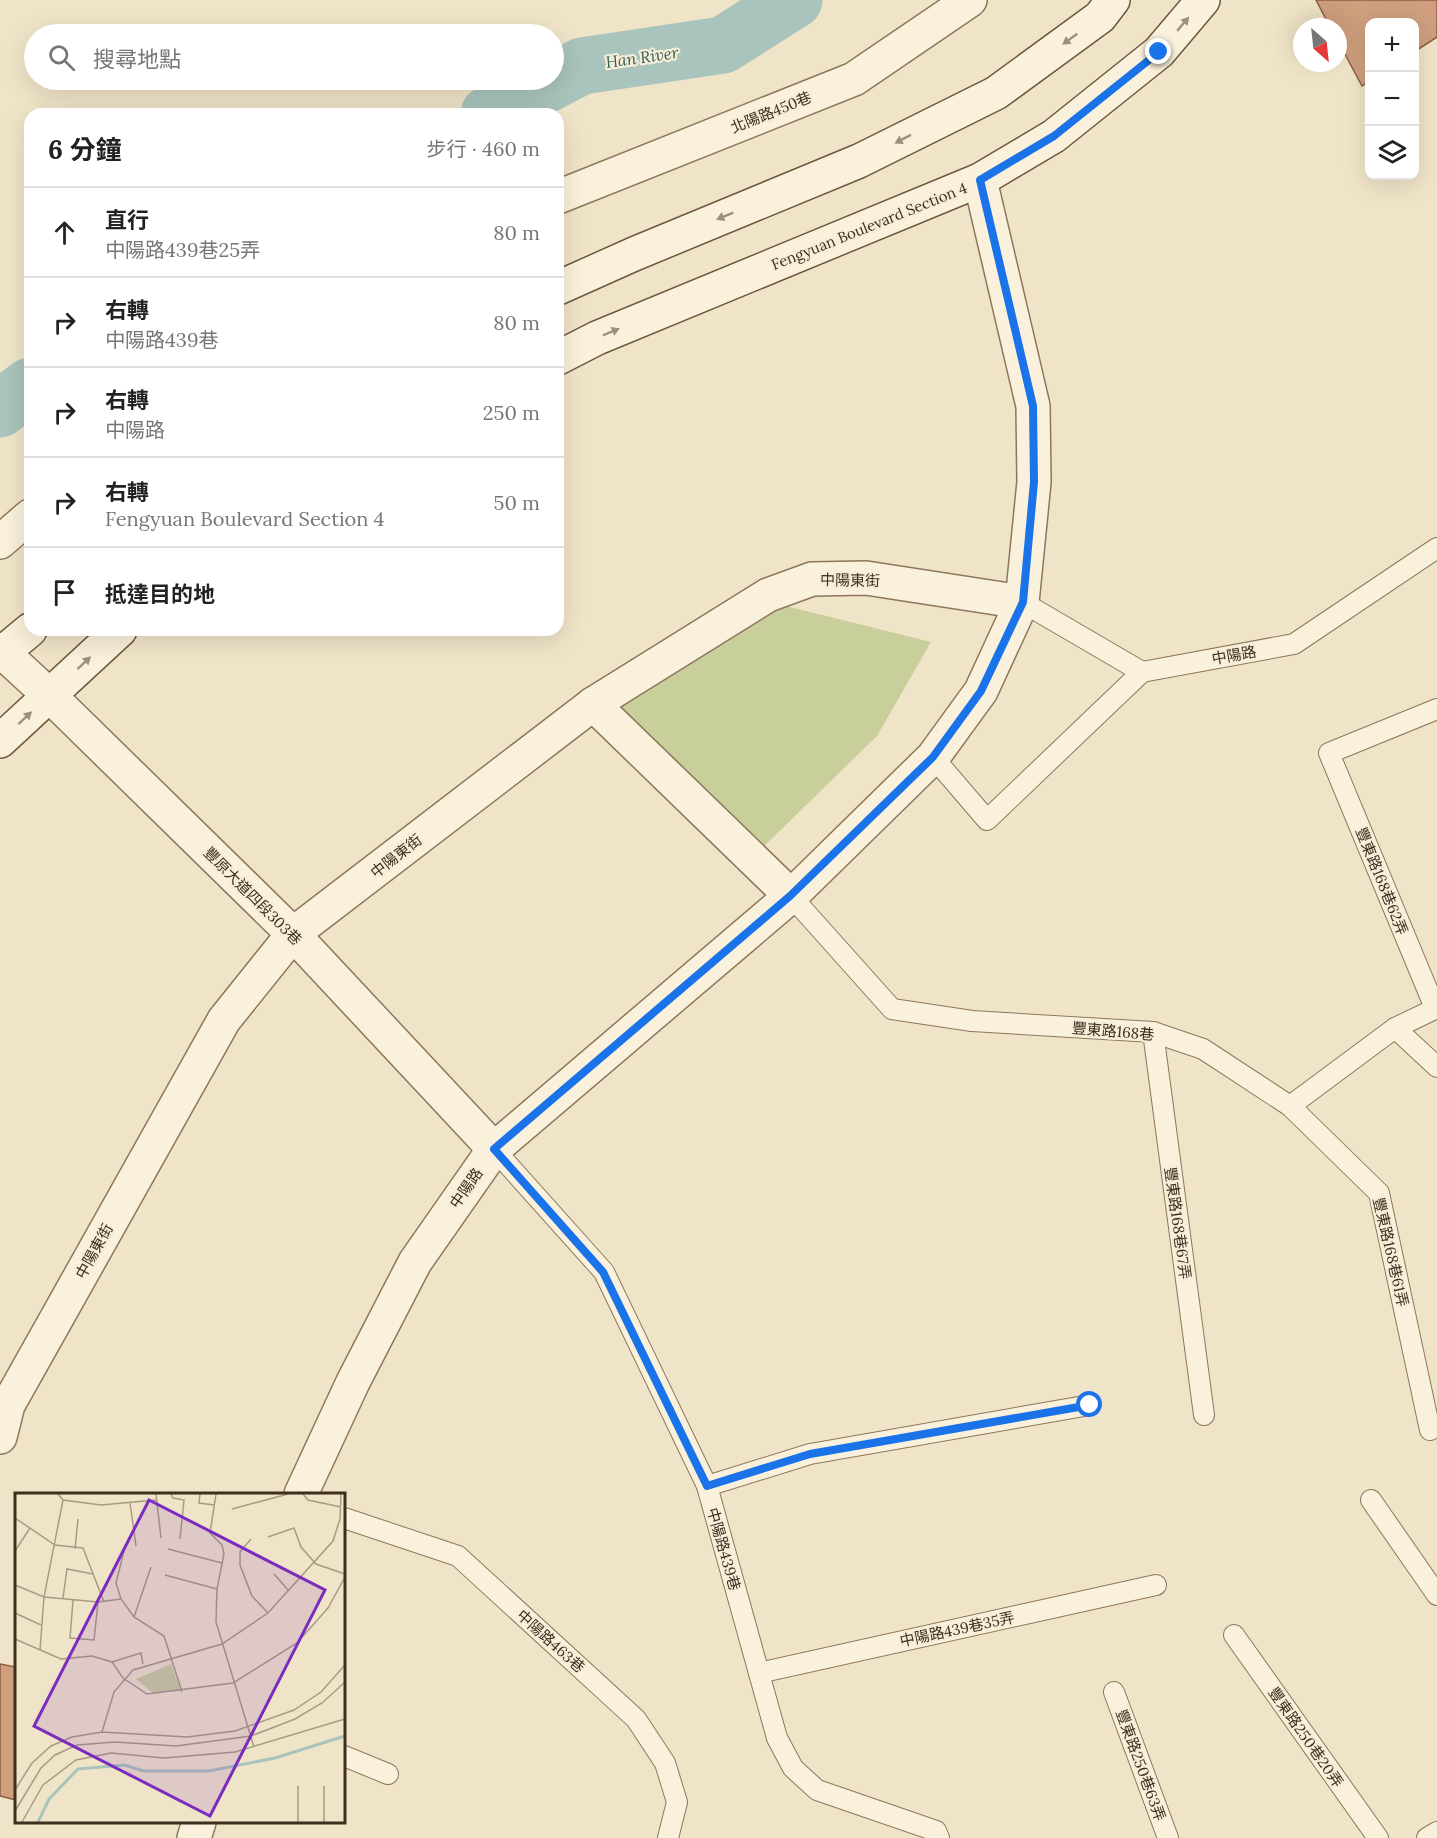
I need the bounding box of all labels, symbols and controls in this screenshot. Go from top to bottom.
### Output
one-way arrow [1176,17,1189,32]
north arrow [1293,18,1347,72]
map controls [1365,18,1419,180]
button: + [1365,18,1419,72]
search box [24,24,564,90]
one-way arrow [1063,33,1079,45]
route end [1145,38,1171,64]
icon: search [45,41,78,74]
water label: Han River [604,42,680,72]
text: 搜尋地點 [93,45,181,73]
button: − [1365,72,1419,126]
street label: 北陽路450巷 [728,87,814,137]
button: layers [1365,126,1419,180]
text: 6 分鐘 [48,133,122,166]
one-way arrow [895,134,912,144]
text: 步行 · 460 m [427,136,540,161]
street label: Fengyuan Boulevard Section 4 [768,178,970,274]
text: 直行 [105,206,149,234]
one-way arrow [715,211,733,221]
icon: ahead [48,216,81,249]
text: 80 m [493,220,540,245]
text: 中陽路439巷25弄 [105,237,260,262]
text: 右轉 [105,296,149,324]
icon: right [48,306,81,339]
text: 80 m [493,310,540,335]
text: 中陽路439巷 [105,327,219,352]
one-way arrow [602,327,620,337]
text: 右轉 [105,386,149,414]
icon: right [48,396,81,429]
text: 250 m [483,400,540,425]
text: 中陽路 [105,417,165,442]
text: 右轉 [105,478,149,506]
icon: right [48,486,81,519]
text: 50 m [494,490,540,515]
text: Fengyuan Boulevard Section 4 [105,506,384,531]
street label: 中陽東街 [820,570,880,590]
icon: arrive [48,576,81,609]
text: 抵達目的地 [105,580,215,608]
street label: 中陽路 [1210,642,1258,668]
one-way arrow [77,656,92,670]
one-way arrow [17,711,32,725]
street label: 豐東路168巷62弄 [1352,824,1412,938]
street label: 中陽東街 [367,830,425,882]
street label: 豐原大道四段303巷 [200,843,306,949]
street label: 豐東路168巷 [1071,1018,1155,1044]
street label: 中陽路 [445,1164,487,1212]
street label: 豐東路168巷67弄 [1161,1166,1195,1280]
street label: 豐東路168巷61弄 [1369,1195,1413,1309]
street label: 中陽東街 [71,1220,117,1282]
route start [1076,1391,1102,1417]
inset map [15,1493,345,1823]
street label: 中陽路439巷 [703,1505,745,1593]
street label: 中陽路463巷 [513,1605,589,1677]
street label: 中陽路439巷35弄 [898,1608,1016,1650]
street label: 豐東路250巷20弄 [1264,1683,1348,1791]
street label: 豐東路250巷63弄 [1112,1707,1170,1823]

